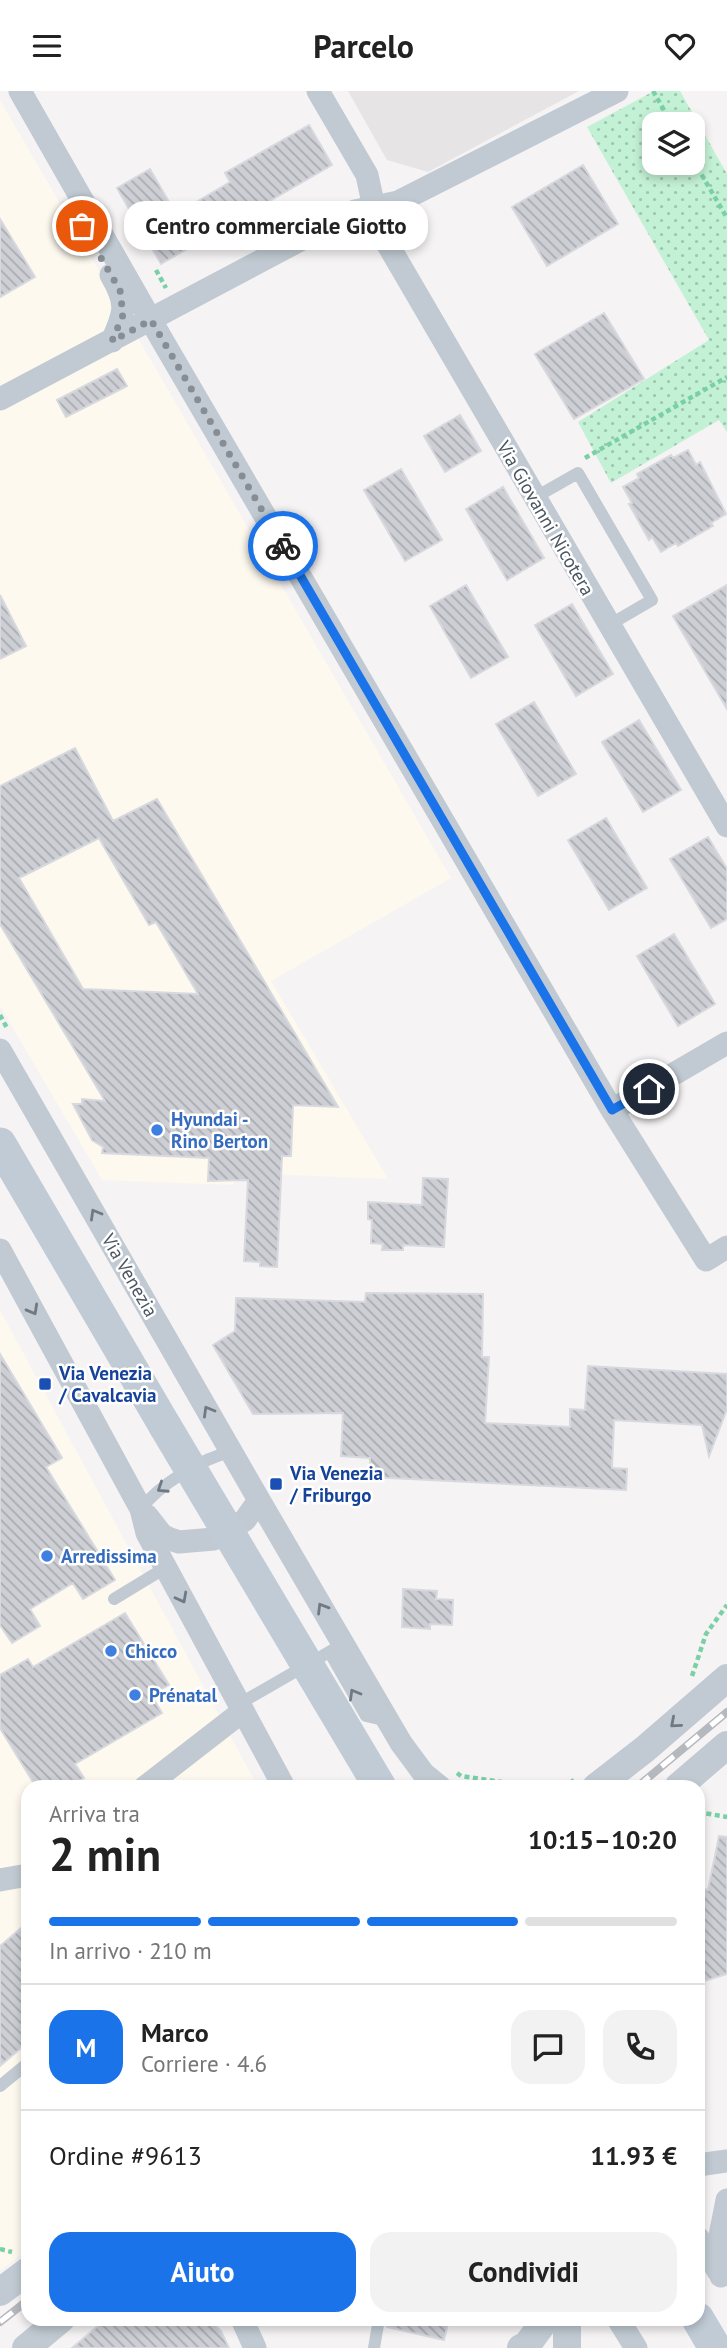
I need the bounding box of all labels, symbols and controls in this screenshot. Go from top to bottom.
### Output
text: Parcelo [313,25,414,67]
icon: menu [28,27,66,65]
icon: heart [661,27,699,65]
map controls [642,112,705,175]
button: layers [642,112,705,175]
pin [52,196,112,256]
callout: Centro commerciale Giotto [124,201,428,251]
icon: bag [63,207,101,245]
text: Centro commerciale Giotto [145,211,407,240]
street label: Via Giovanni Nicotera [491,436,600,600]
courier [248,511,318,581]
icon: bike [264,527,302,565]
pin [619,1059,679,1119]
icon: home [630,1070,668,1108]
place label: Hyundai - Rino Berton [171,1107,268,1153]
marker: Hyundai - Rino Berton [149,1122,165,1138]
one-way arrow [90,1209,103,1221]
street label: Via Venezia [96,1228,163,1321]
one-way arrow [25,1303,38,1315]
place label: Via Venezia / Cavalcavia [58,1361,156,1407]
marker: Via Venezia / Cavalcavia [37,1376,53,1392]
one-way arrow [203,1406,216,1418]
place label: Via Venezia / Friburgo [289,1461,383,1507]
marker: Via Venezia / Friburgo [268,1476,284,1492]
one-way arrow [157,1480,170,1492]
place label: Arredissima [61,1544,157,1568]
marker: Arredissima [39,1548,55,1564]
one-way arrow [173,1591,187,1604]
one-way arrow [317,1603,330,1615]
place label: Chicco [125,1639,177,1663]
marker: Chicco [103,1643,119,1659]
place label: Prénatal [149,1683,217,1707]
marker: Prénatal [127,1687,143,1703]
one-way arrow [349,1689,362,1702]
one-way arrow [671,1715,684,1727]
text: Arriva tra [49,1799,140,1828]
text: 10:15–10:20 [528,1823,677,1856]
text: 2 min [49,1824,161,1884]
text: In arrivo · 210 m [49,1936,212,1965]
button: chat [511,2010,585,2084]
button: phone [603,2010,677,2084]
text: Marco [141,2016,209,2049]
text: M [76,2031,96,2064]
text: Corriere · 4.6 [141,2049,267,2078]
text: Ordine #9613 [49,2139,202,2172]
text: 11.93 € [590,2139,677,2172]
button: Aiuto [49,2232,356,2312]
button: Condividi [370,2232,677,2312]

